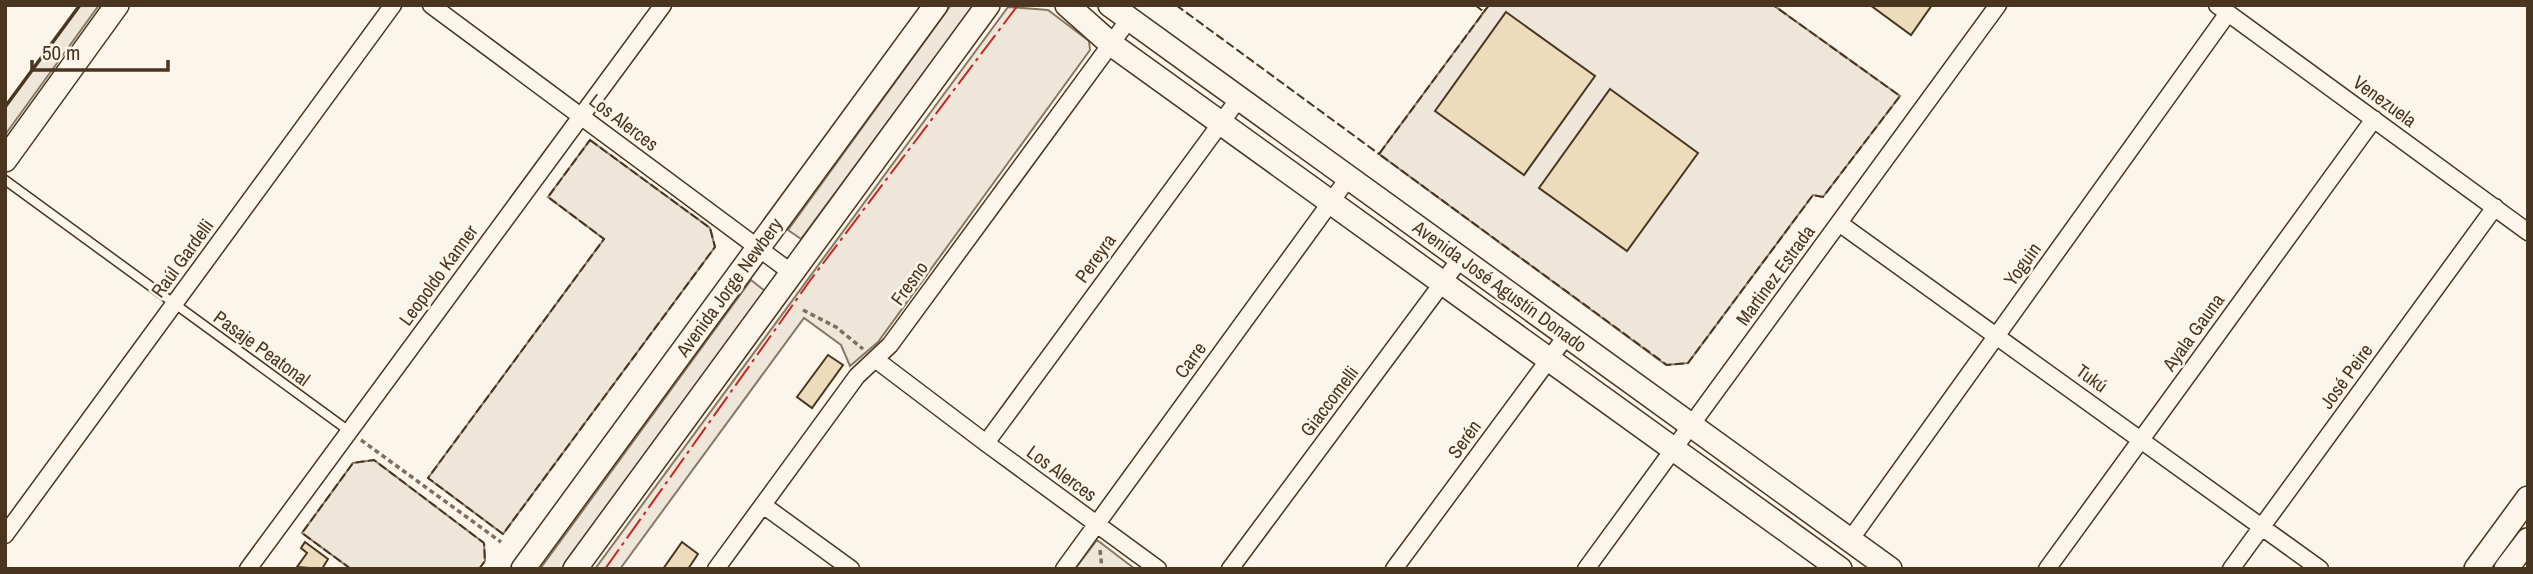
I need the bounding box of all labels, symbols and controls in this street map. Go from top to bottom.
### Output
scale bar [32,28,168,72]
text: 50 m [42,38,80,67]
street label: Venezuela [2348,69,2422,133]
street label: Los Alerces [584,87,664,157]
street label: Avenida Jorge Newbery [669,212,788,363]
street label: Avenida José Agustín Donado [1407,213,1592,358]
street label: Raúl Gardelli [145,214,219,302]
street label: Leopoldo Kanner [393,219,484,331]
street label: Martinez Estrada [1730,219,1821,331]
street label: Pereyra [1068,228,1122,288]
street label: Yoguin [1997,237,2047,291]
street label: Fresno [884,256,934,310]
street label: Ayala Gauna [2155,288,2230,377]
street label: Pasaje Peatonal [208,304,316,392]
street label: Carre [1168,337,1212,383]
street label: José Peire [2314,338,2378,414]
street label: Tukú [2071,358,2113,398]
street label: Giaccomelli [1294,360,1364,442]
street label: Serén [1441,415,1487,463]
street label: Los Alerces [1022,439,1102,507]

